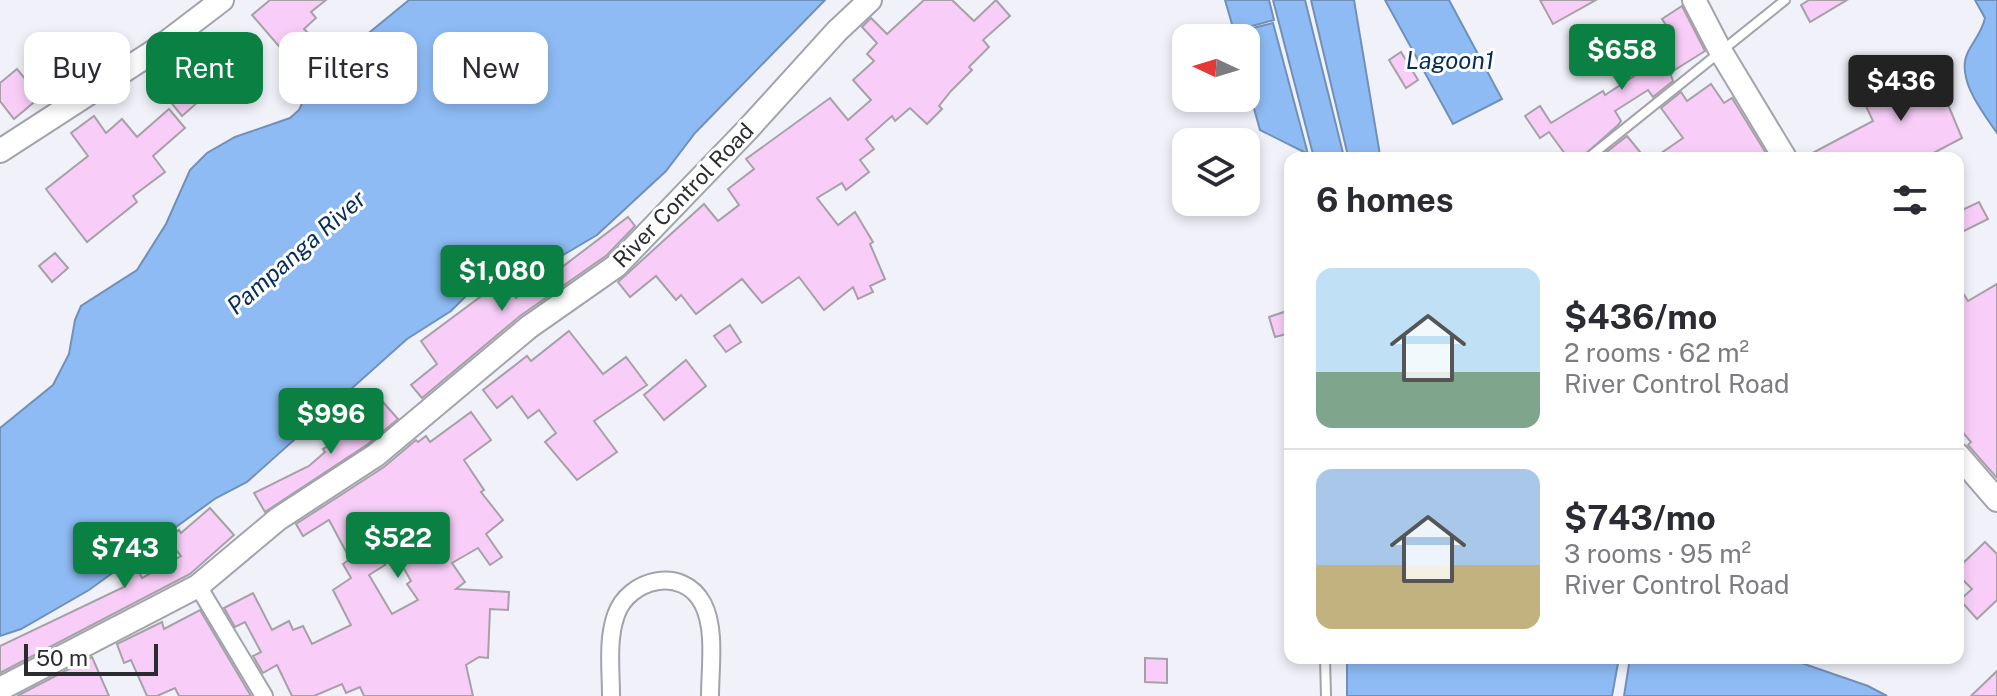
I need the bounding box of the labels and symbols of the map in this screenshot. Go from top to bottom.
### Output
north arrow [1172,24,1260,112]
pin: $658 [1575,24,1669,92]
water label: Lagoon1 [1406,46,1494,74]
pin: $436 [1854,55,1948,123]
street label: River Control Road [607,117,759,273]
water label: Pampanga River [221,184,372,320]
pin: $1,080 [437,245,567,313]
pin: $996 [284,388,378,456]
pin: $522 [351,512,445,580]
pin: $743 [78,522,172,590]
scale bar [24,640,158,676]

